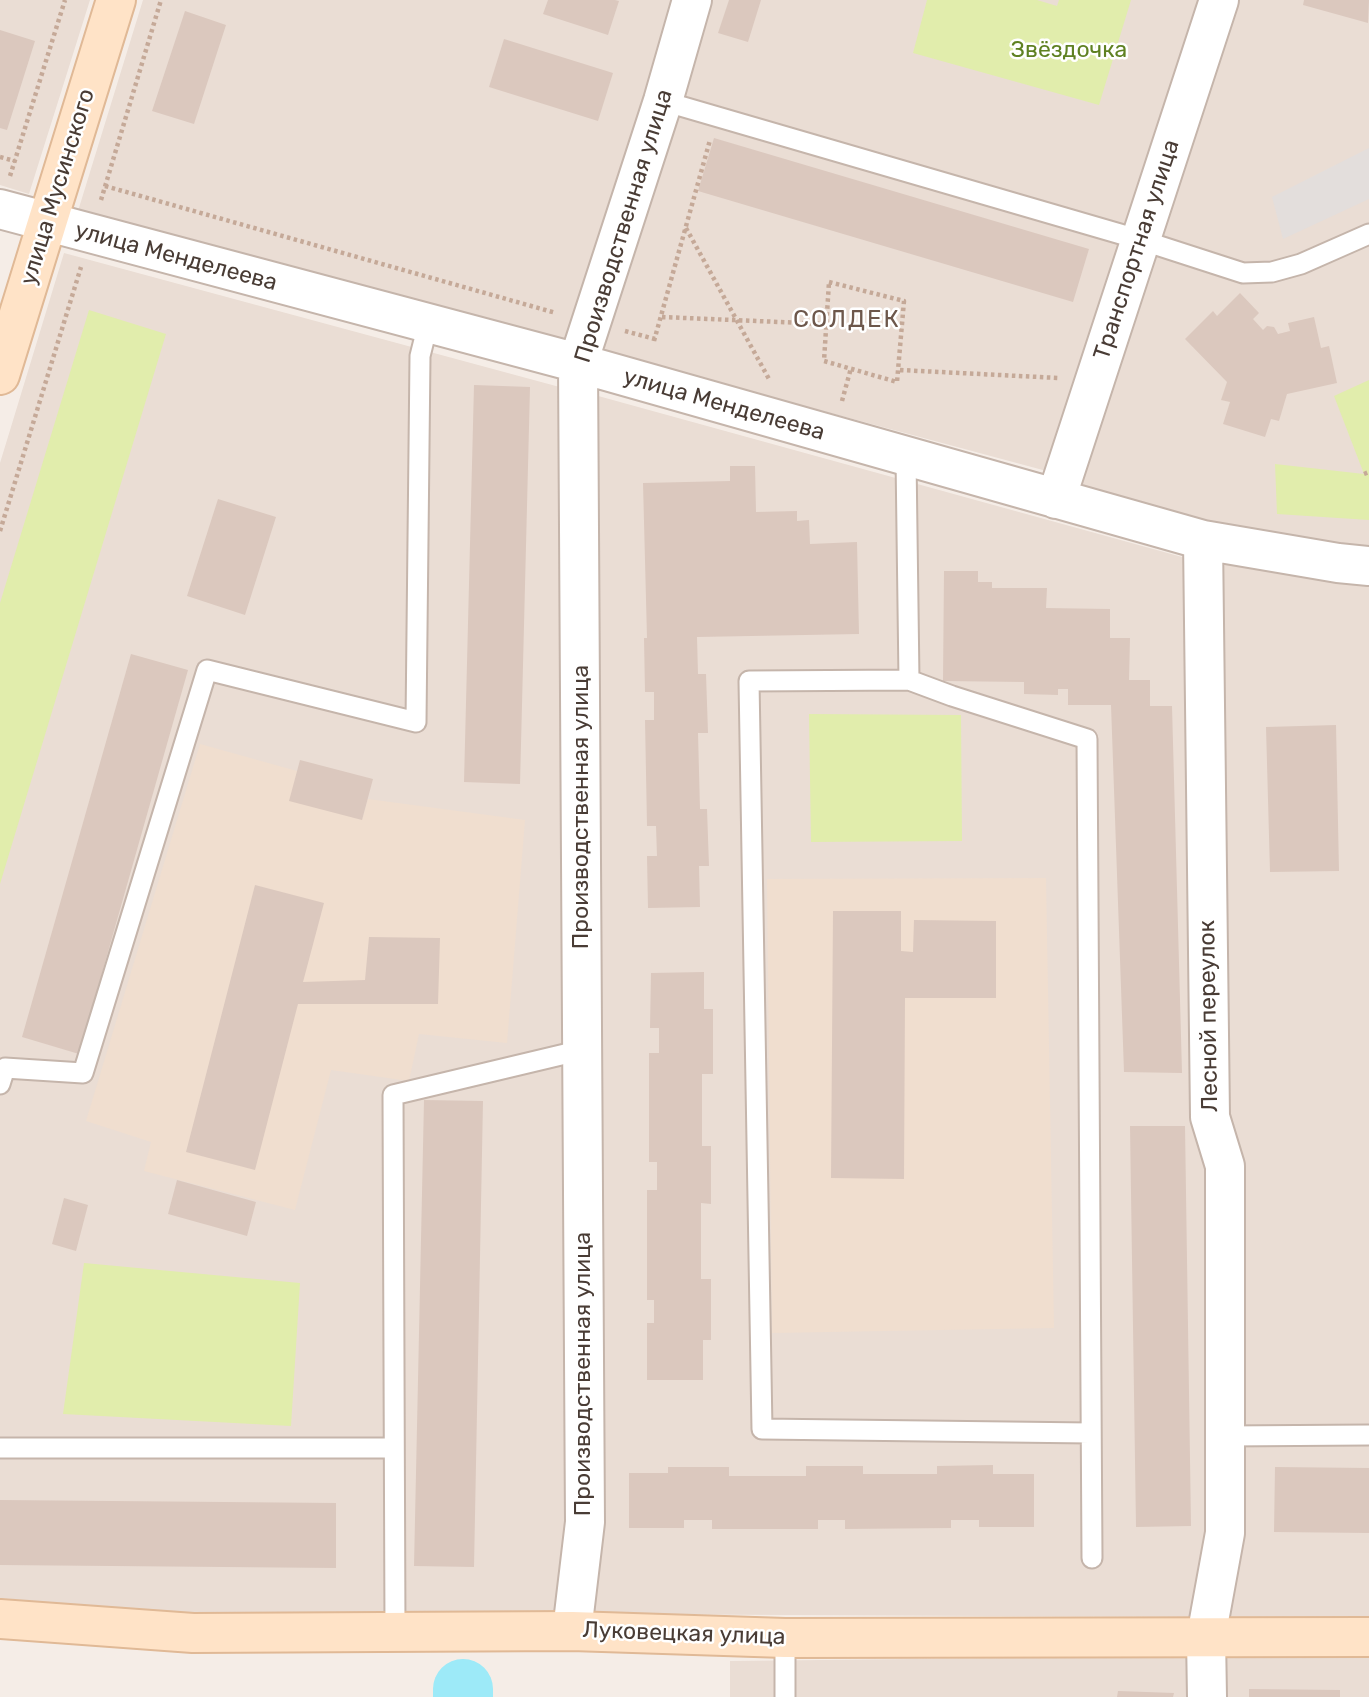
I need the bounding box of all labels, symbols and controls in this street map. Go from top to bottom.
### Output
park label: Звёздочка [1011,36,1127,64]
street label: улица Мусинского [15,86,101,288]
street label: Производственная улица [569,86,679,366]
street label: Транспортная улица [1088,136,1186,364]
street label: улица Менделеева [72,217,280,297]
district label: СОЛДЕК [794,306,900,334]
street label: улица Менделеева [620,363,828,447]
street label: Производственная улица [567,665,595,949]
street label: Лесной переулок [1194,920,1224,1112]
street label: Производственная улица [569,1232,597,1516]
street label: Луковецкая улица [582,1617,786,1651]

